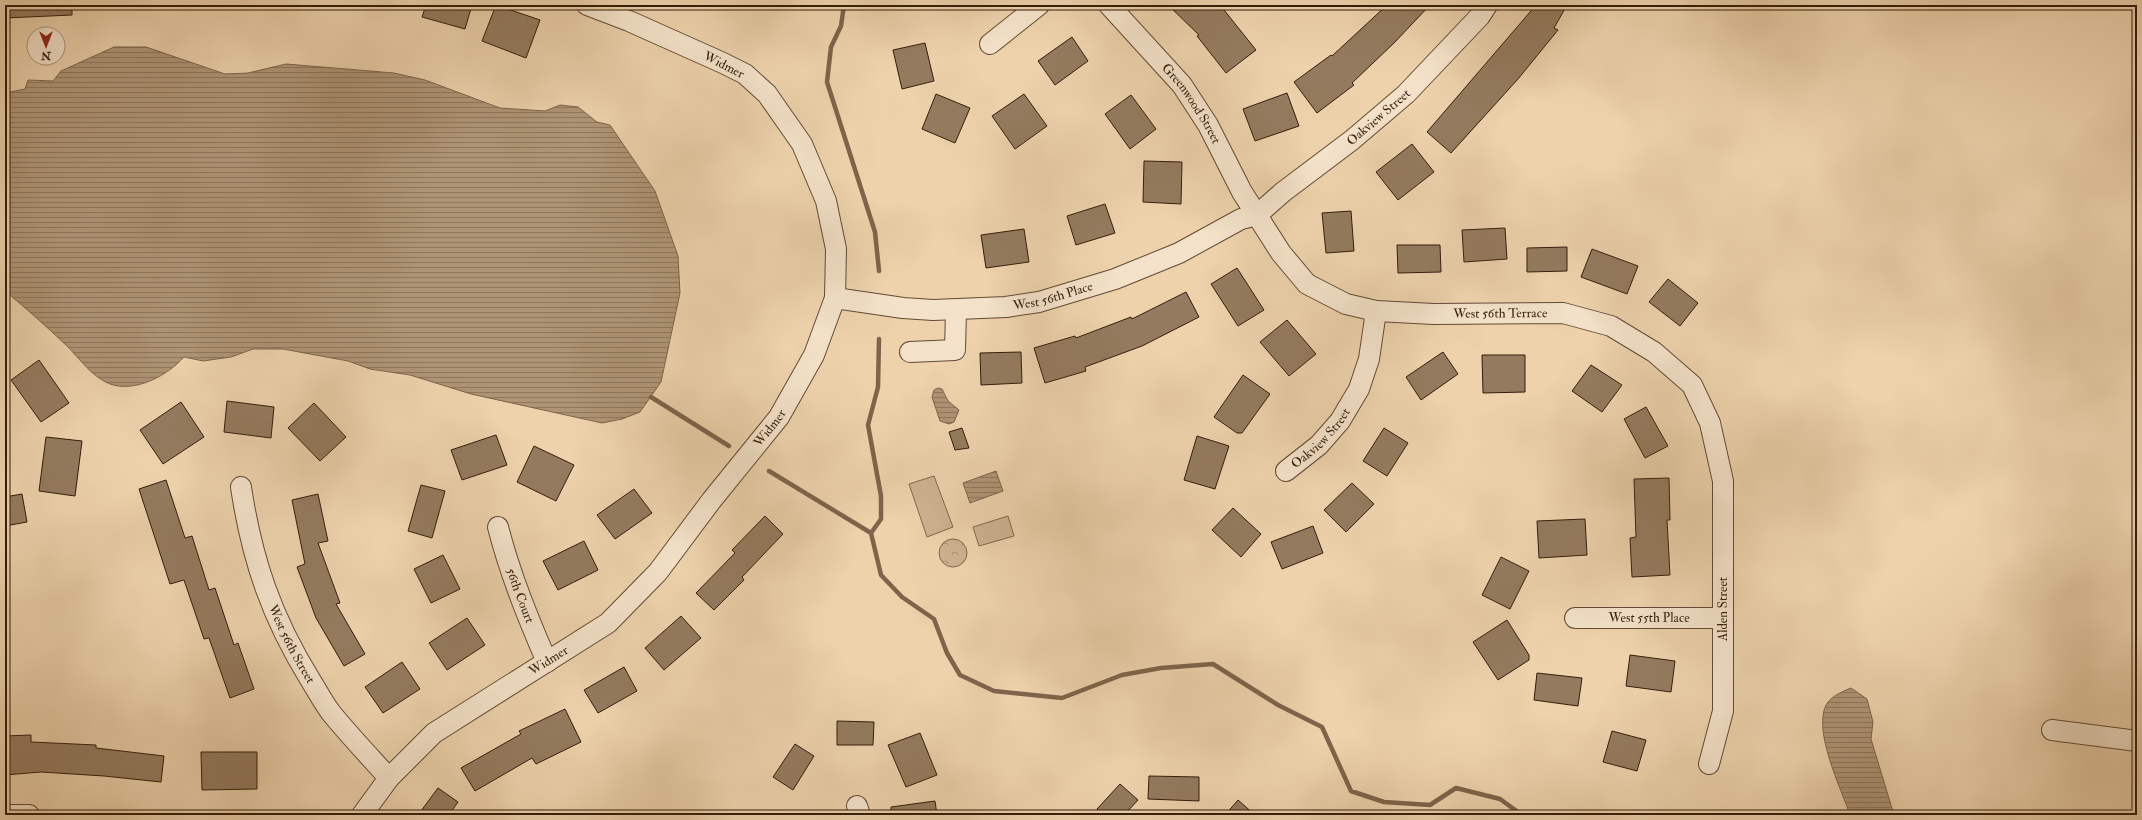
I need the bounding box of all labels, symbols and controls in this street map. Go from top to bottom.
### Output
north arrow [26,26,66,66]
street label: Widmer [700,48,747,82]
text: N [40,49,52,62]
street label: Greenwood Street [1158,60,1224,147]
street label: Oakview Street [1343,86,1414,149]
street label: West 56th Place [1011,278,1095,314]
street label: West 56th Terrace [1452,305,1548,322]
street label: Oakview Street [1288,405,1354,472]
street label: Widmer [749,407,790,451]
street label: 56th Court [503,566,538,625]
street label: Alden Street [1715,577,1731,642]
street label: West 56th Street [264,601,319,686]
street label: West 55th Place [1607,610,1690,626]
street label: Widmer [525,642,571,679]

